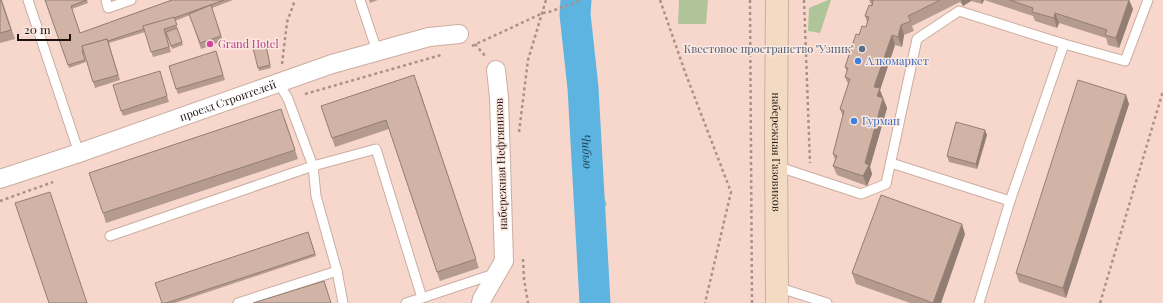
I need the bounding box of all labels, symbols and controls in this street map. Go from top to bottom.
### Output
scale bar [18,16,70,42]
text: 20 m [24,21,51,37]
place label: Grand Hotel [218,36,279,51]
marker: Grand Hotel [205,39,215,49]
place label: Квестовое пространство "Узник" [684,41,854,56]
marker: Квестовое пространство "Узник" [857,44,867,54]
place label: Алкомаркет [865,53,929,68]
marker: Алкомаркет [853,56,863,66]
street label: проезд Строителей [177,76,278,124]
street label: набережная Газовиков [769,92,784,212]
street label: набережная Нефтяников [491,98,510,230]
place label: Гурман [862,113,900,128]
marker: Гурман [849,116,859,126]
water label: Чибью [579,133,597,169]

